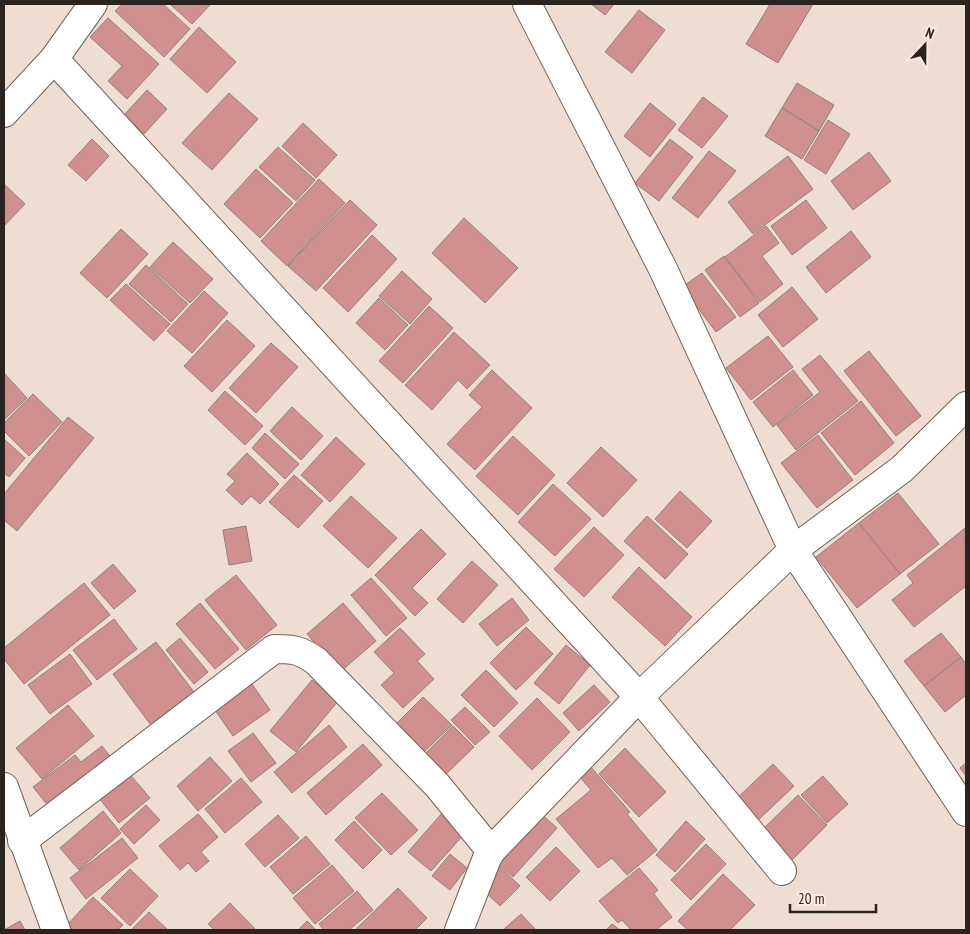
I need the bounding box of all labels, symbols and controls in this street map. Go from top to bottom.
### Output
north arrow [900,20,950,70]
text: N [923,23,937,43]
scale bar [790,882,876,914]
text: 20 m [798,889,824,908]

